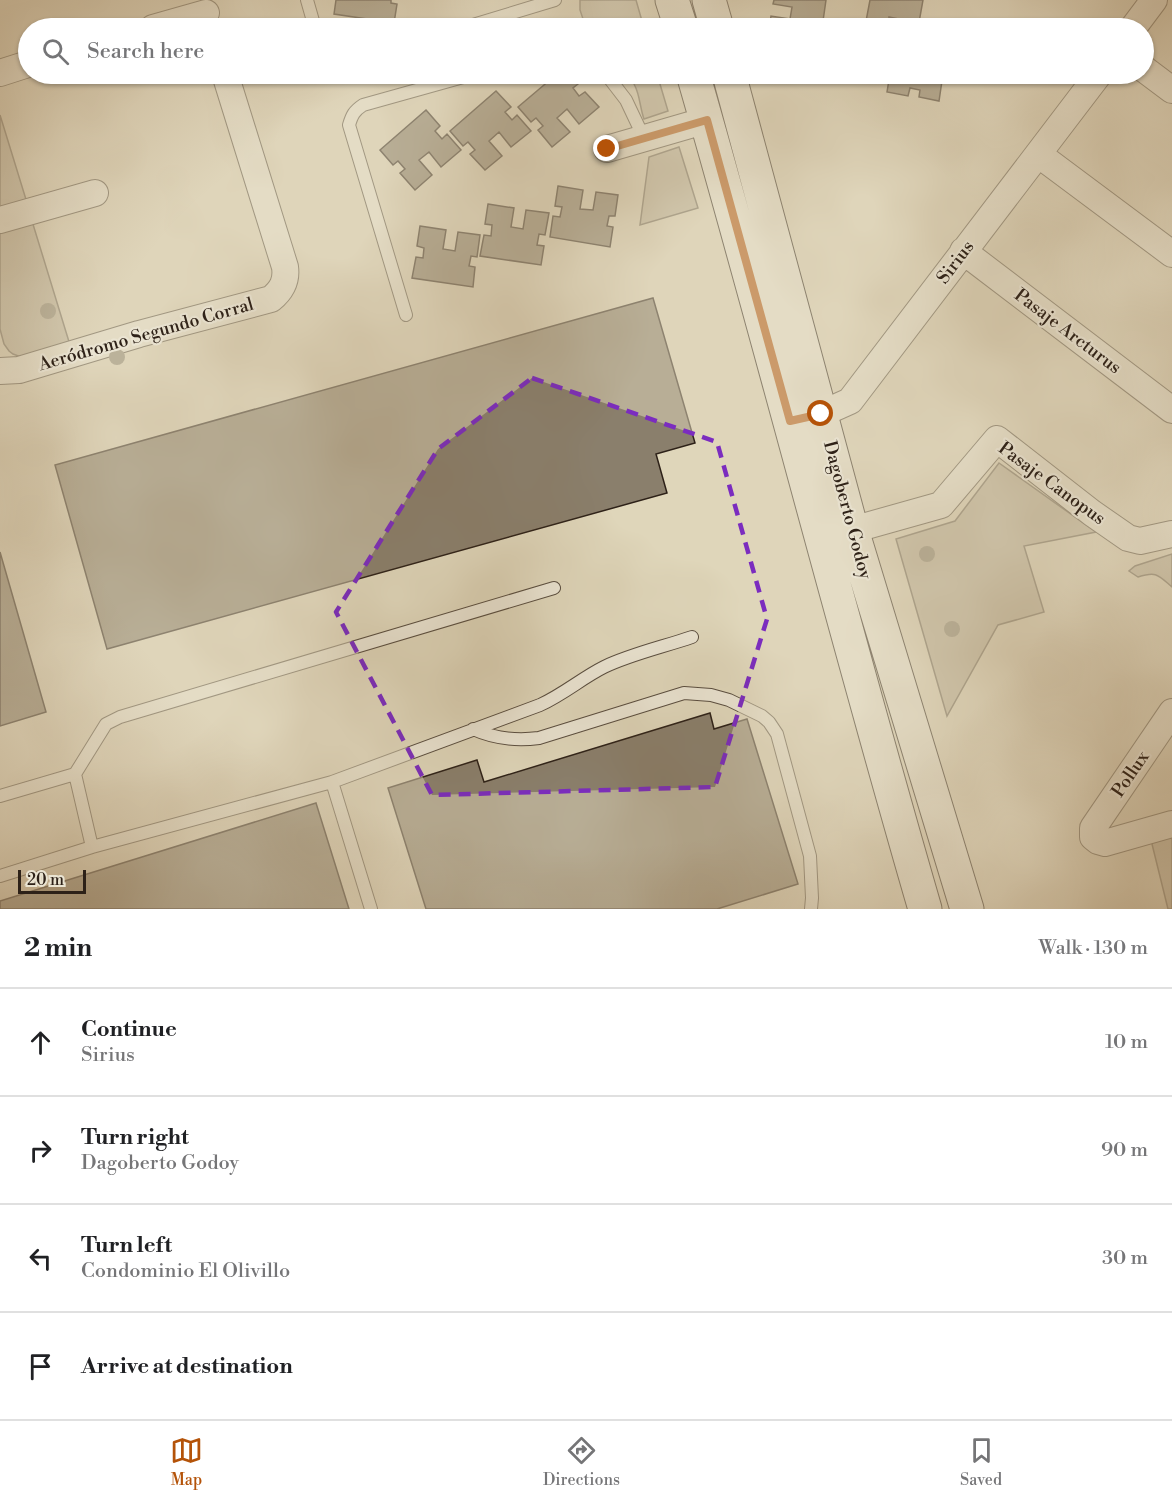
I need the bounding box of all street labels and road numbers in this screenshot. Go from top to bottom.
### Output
street label: Sirius [932,236,979,289]
street label: Pasaje Arcturus [1010,284,1126,379]
street label: Aeródromo Segundo Corral [35,293,257,377]
street label: Pasaje Canopus [994,437,1110,530]
street label: Dagoberto Godoy [818,438,877,582]
street label: Pollux [1107,746,1155,802]

